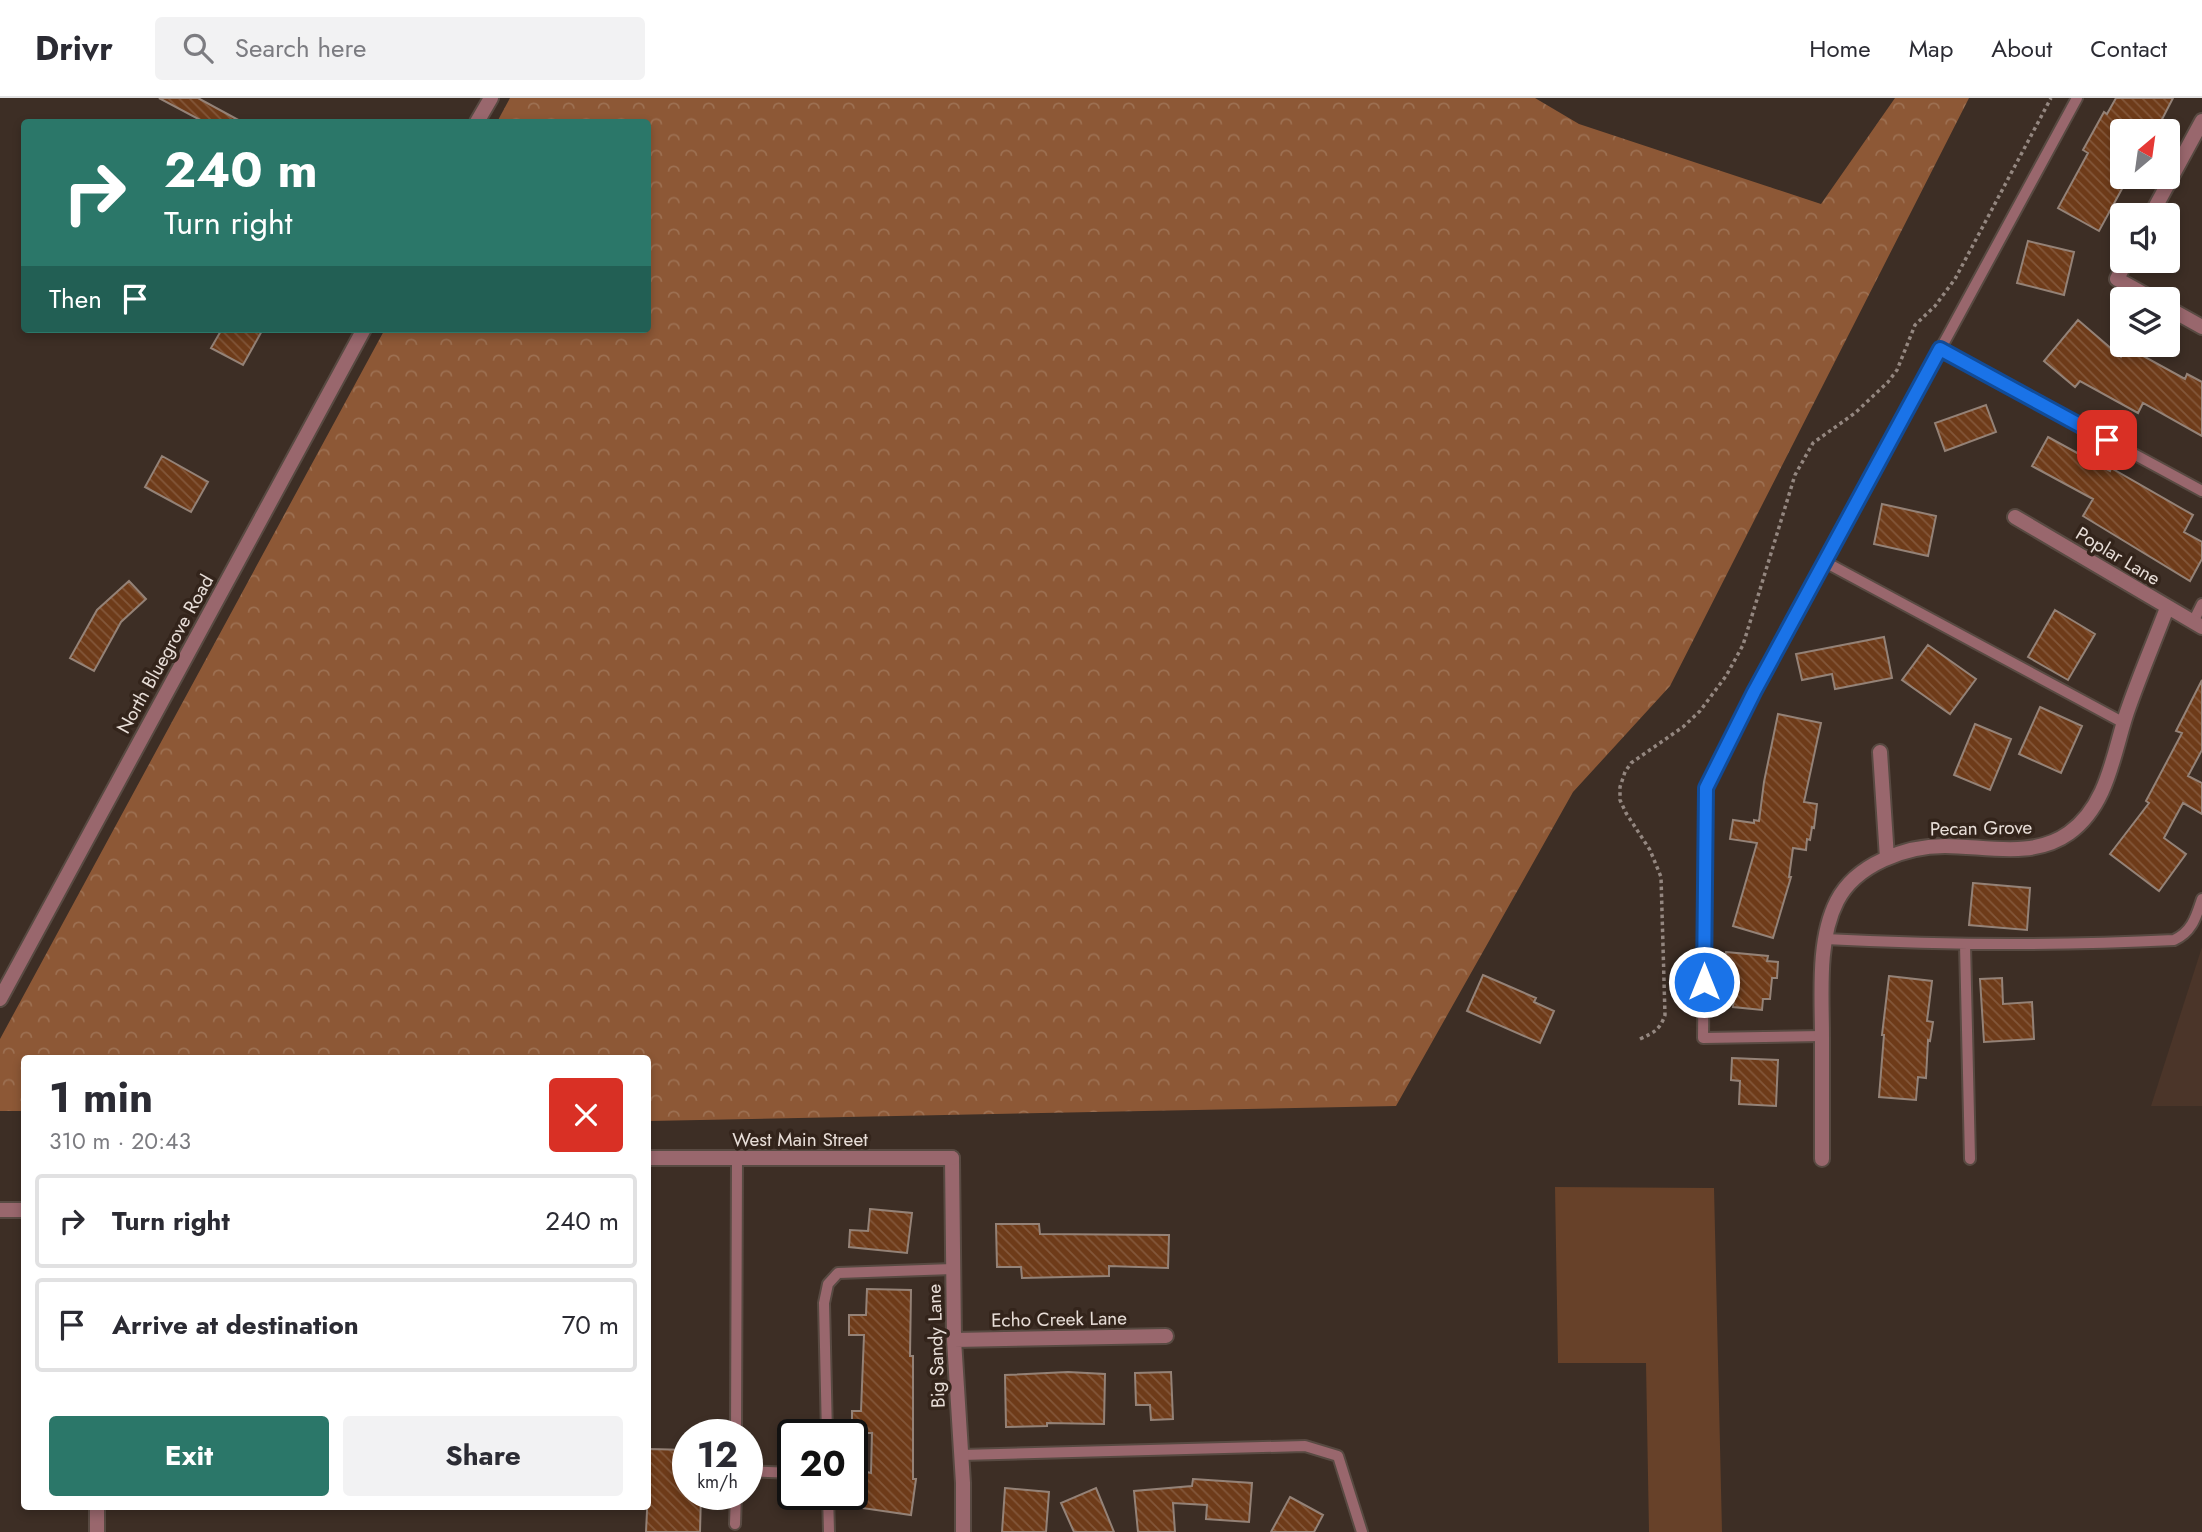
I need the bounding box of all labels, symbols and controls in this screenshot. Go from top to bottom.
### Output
search box [155,17,645,80]
text: Drivr [35,25,113,72]
icon: search [179,29,217,67]
text: Search here [235,29,366,67]
text: Home [1809,31,1871,66]
text: Map [1909,31,1953,66]
text: About [1991,31,2052,66]
text: Contact [2090,31,2167,66]
north arrow [2110,119,2180,189]
map controls [2110,119,2180,357]
text: 240 m [164,135,318,205]
icon: right [49,147,140,238]
text: Turn right [164,200,293,246]
button: sound [2110,203,2180,273]
text: Then [49,280,102,318]
icon: arrive [116,280,154,318]
button: layers [2110,287,2180,357]
pin [2077,410,2137,470]
icon: arrive [2088,421,2126,459]
street label: Poplar Lane [2071,520,2166,592]
street label: North Bluegrove Road [110,569,220,739]
street label: Pecan Grove [1930,814,2033,842]
position arrow [1667,945,1741,1019]
text: 1 min [49,1067,153,1128]
button: close [549,1078,623,1152]
text: 310 m · 20:43 [49,1124,191,1158]
street label: West Main Street [732,1126,868,1153]
icon: right [53,1202,91,1240]
text: Turn right [112,1202,230,1240]
text: 240 m [545,1202,619,1240]
street label: Big Sandy Lane [920,1283,952,1408]
street label: Echo Creek Lane [991,1304,1127,1334]
icon: arrive [53,1306,91,1344]
text: Arrive at destination [112,1306,359,1344]
text: 70 m [562,1306,619,1344]
button: Exit [49,1416,329,1496]
button: Share [343,1416,623,1496]
speed limit sign: 20 [777,1419,868,1510]
text: 12 [697,1430,738,1480]
text: km/h [697,1469,738,1495]

